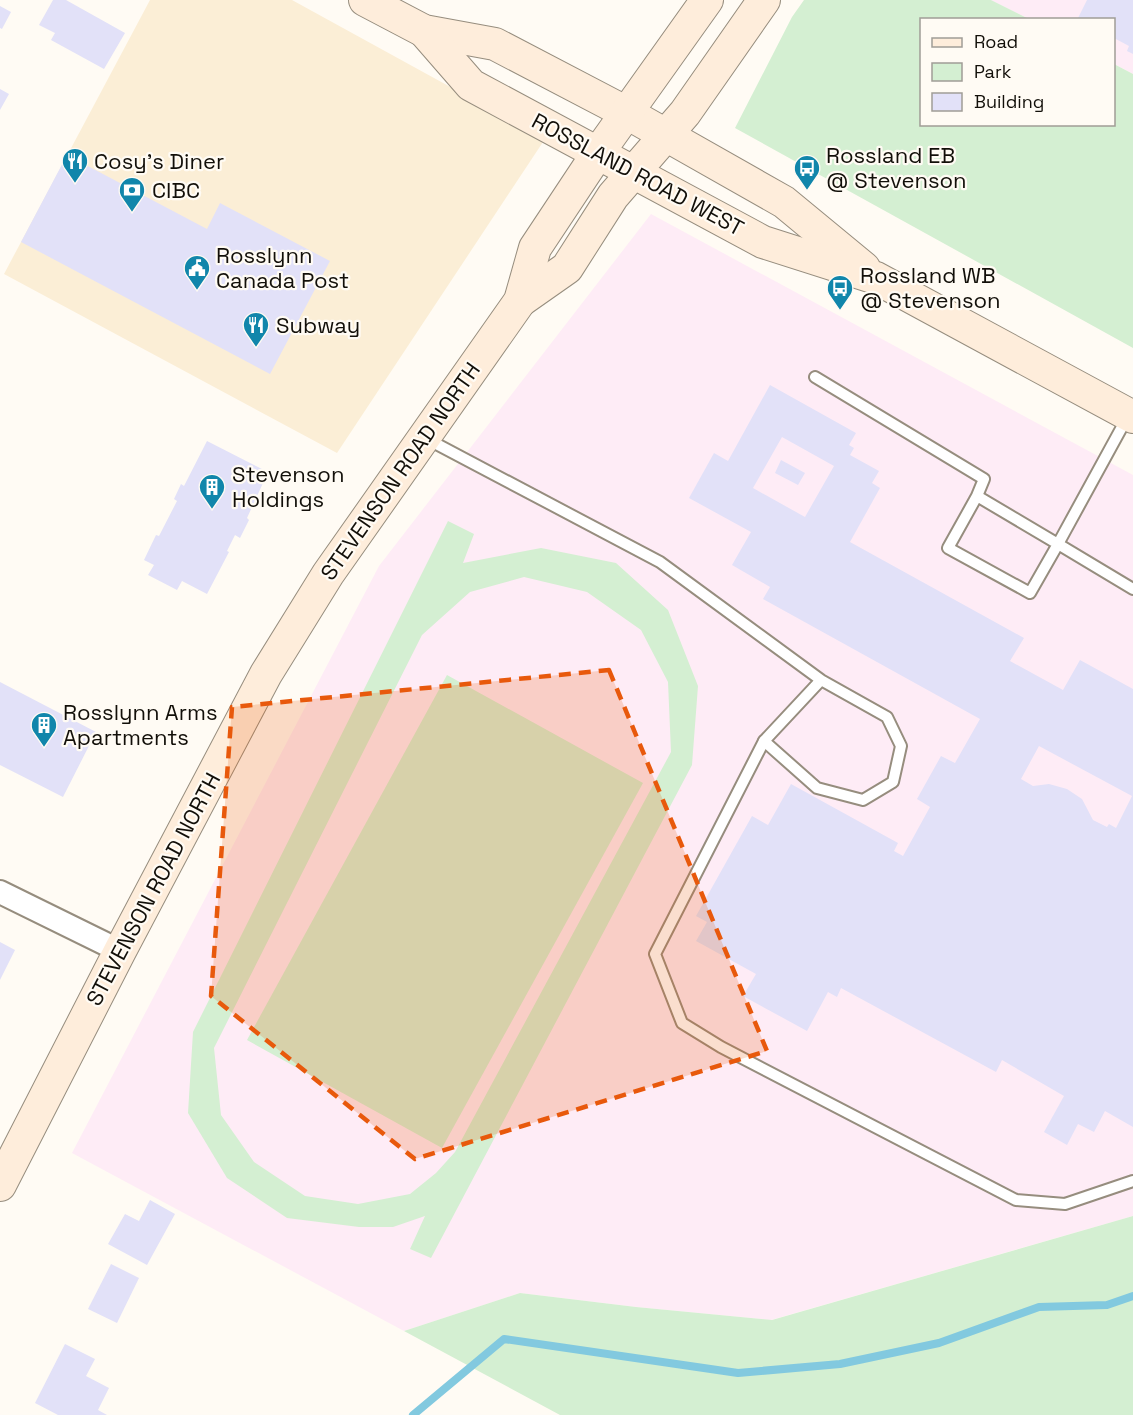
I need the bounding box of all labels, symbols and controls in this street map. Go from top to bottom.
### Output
legend [920,18,1115,126]
text: Road [974,30,1018,53]
text: Park [974,60,1012,83]
text: Building [974,90,1044,113]
street label: ROSSLAND ROAD WEST [527,106,749,242]
place label: Rossland EB @ Stevenson [826,141,967,194]
restaurant icon: Cosy’s Diner [60,146,90,184]
place label: Cosy’s Diner [94,147,224,175]
bus stop icon: Rossland EB @ Stevenson [792,153,822,191]
bank icon: CIBC [117,175,147,213]
place label: CIBC [152,176,200,204]
place label: Rosslynn Canada Post [216,241,349,294]
public building icon: Rosslynn Canada Post [182,253,212,291]
place label: Rossland WB @ Stevenson [860,261,1001,314]
bus stop icon: Rossland WB @ Stevenson [825,273,855,311]
restaurant icon: Subway [241,310,271,348]
place label: Subway [276,311,360,339]
street label: STEVENSON ROAD NORTH [314,356,486,586]
place label: Stevenson Holdings [232,460,344,513]
building icon: Stevenson Holdings [197,472,227,510]
place label: Rosslynn Arms Apartments [63,698,218,751]
building icon: Rosslynn Arms Apartments [29,710,59,748]
street label: STEVENSON ROAD NORTH [80,768,226,1010]

